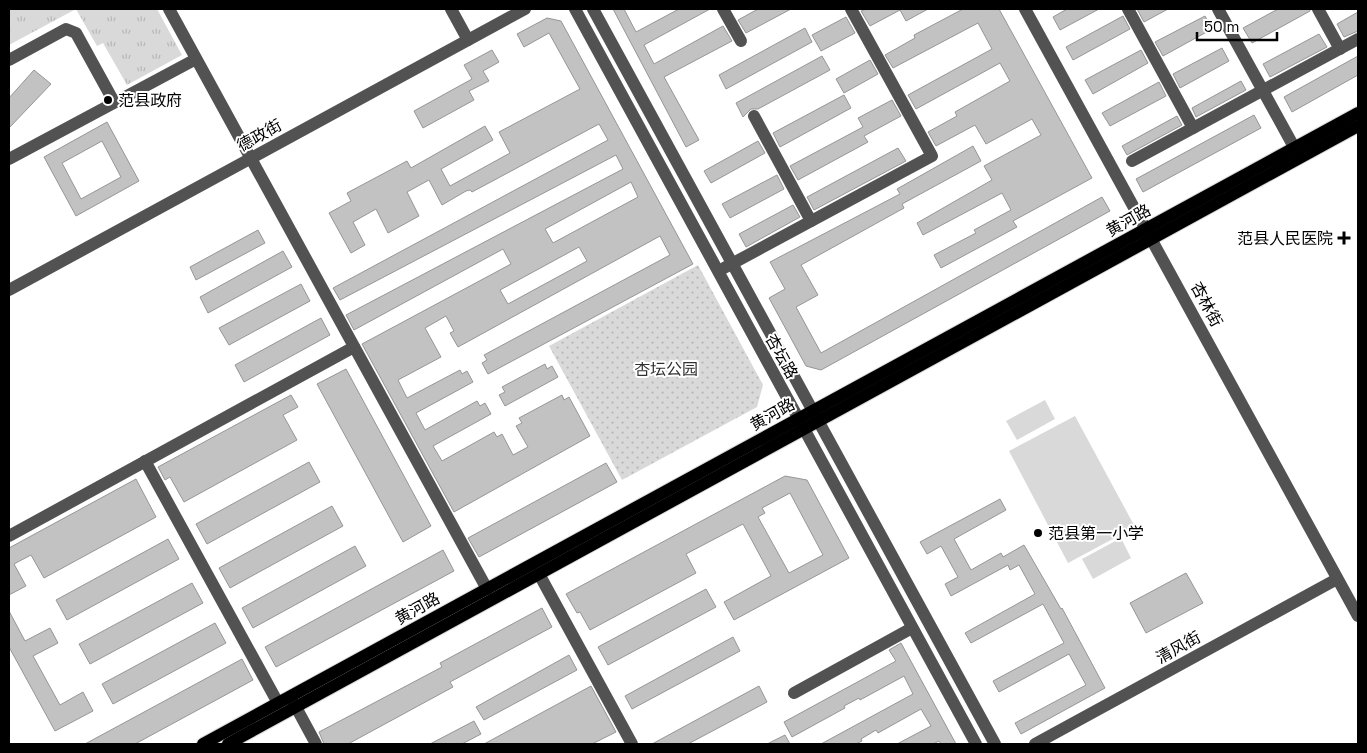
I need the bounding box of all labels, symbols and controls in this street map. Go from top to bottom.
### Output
scale bar [1197,10,1277,42]
text: 50 m [1204,17,1239,36]
place label: 范县政府 [118,90,182,111]
marker: 范县政府 [102,94,114,106]
street label: 德政街 [233,115,285,156]
street label: 黄河路 [1102,200,1154,241]
place label: 范县人民医院 [1237,228,1333,249]
marker: 范县人民医院 [1337,231,1351,245]
street label: 杏林街 [1186,278,1227,330]
street label: 杏坛路 [761,330,802,382]
park label: 杏坛公园 [634,359,698,380]
street label: 黄河路 [746,394,798,435]
place label: 范县第一小学 [1048,523,1144,544]
marker: 范县第一小学 [1032,527,1044,539]
street label: 黄河路 [391,588,443,629]
street label: 清风街 [1152,627,1204,668]

